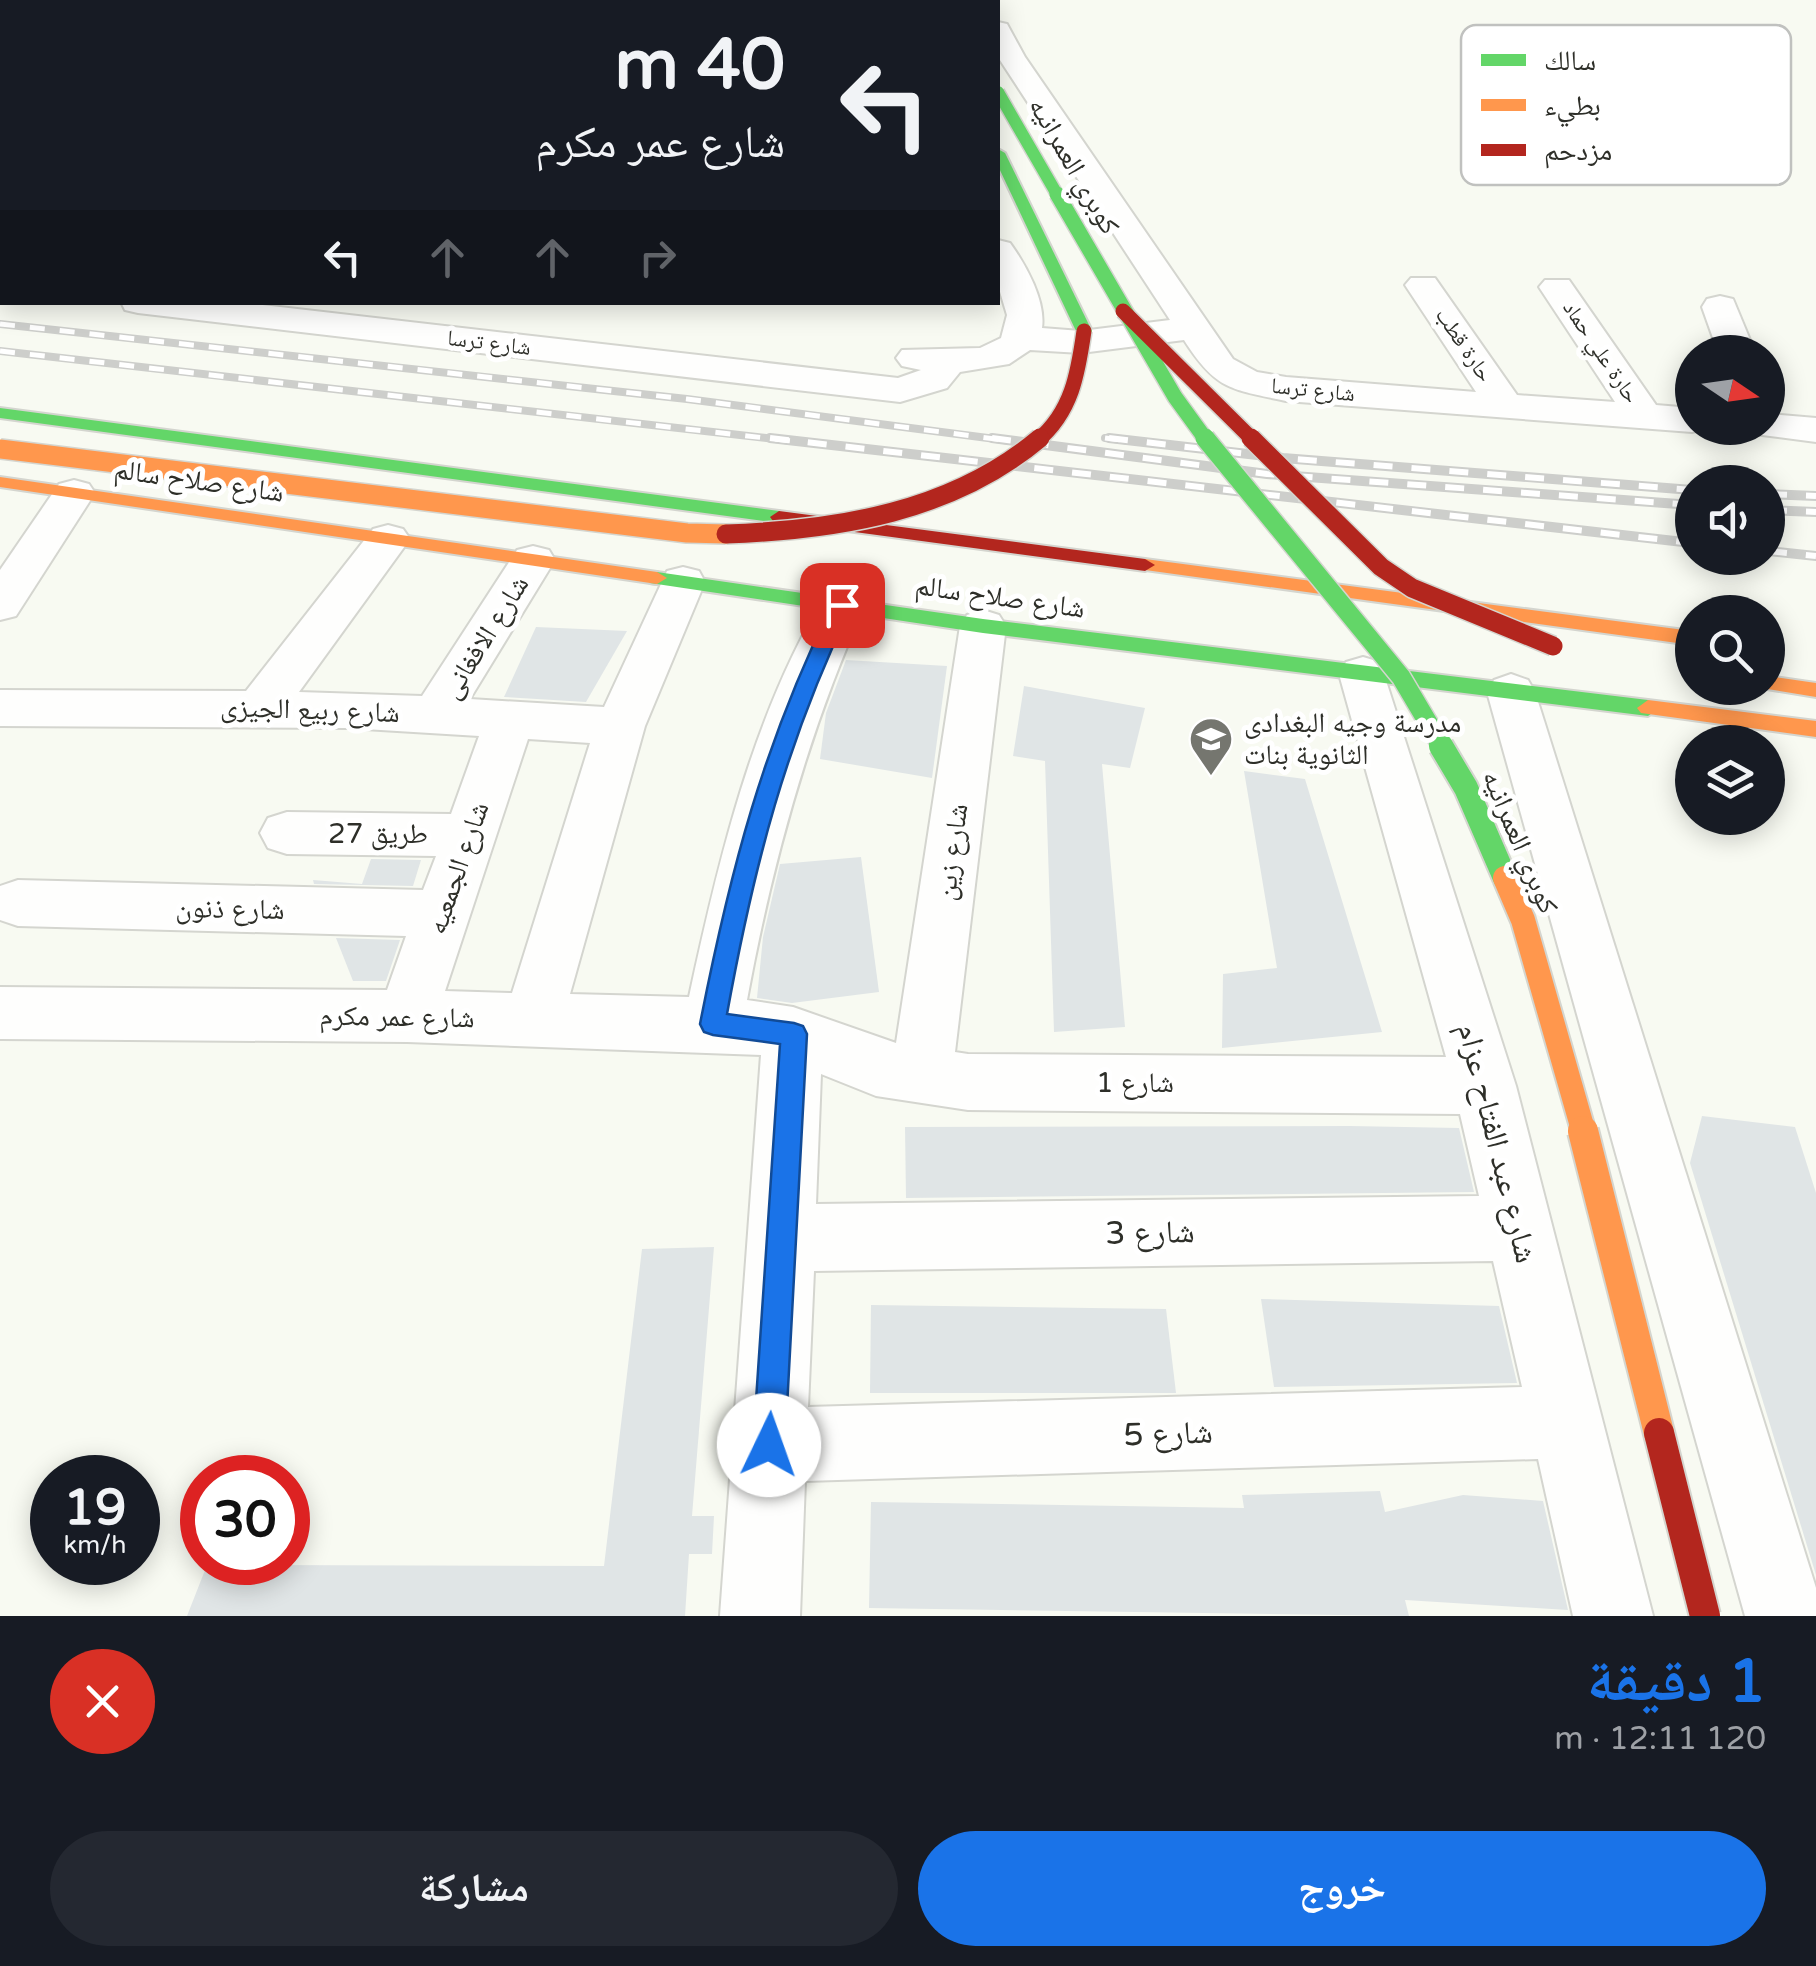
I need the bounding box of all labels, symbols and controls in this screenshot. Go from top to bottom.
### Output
text: 40 m [615,24,785,108]
legend [1461,25,1791,185]
icon: left [820,40,950,170]
text: سالك [1544,44,1596,78]
text: بطيء [1544,89,1601,128]
street label: كوبري العمرانيه [1017,91,1127,243]
text: شارع عمر مكرم [535,116,785,170]
text: مزدحم [1544,134,1612,169]
icon: left [315,230,370,285]
icon: ahead [420,230,475,285]
icon: ahead [525,230,580,285]
icon: right [630,230,685,285]
street label: حارة علي حماد [1554,296,1645,410]
street label: حارة قطب [1430,303,1498,387]
street label: شارع ترسا [446,325,532,361]
north arrow [1675,335,1785,445]
map controls [1675,335,1785,835]
street label: شارع ترسا [1270,373,1356,407]
street label: شارع صلاح سالم [112,452,286,511]
button: sound [1675,465,1785,575]
pin [800,563,885,648]
street label: شارع صلاح سالم [913,568,1087,627]
street label: شارع الافغانى [434,569,536,705]
icon: arrive [815,578,870,633]
button: search [1675,595,1785,705]
street label: شارع ربيع الجيزى [220,690,400,730]
place label: مدرسة وجيه البغدادى الثانوية بنات [1244,706,1461,772]
school or university icon: مدرسة وجيه البغدادى الثانوية بنات [1188,716,1234,777]
button: layers [1675,725,1785,835]
street label: كوبري العمرانيه [1470,765,1566,921]
street label: شارع الجمعيه [420,797,496,939]
street label: شارع زين [928,801,976,903]
street label: طريق 27 [328,817,428,851]
street label: شارع ذنون [175,891,285,927]
street label: شارع عمر مكرم [319,999,475,1036]
street label: شارع عبد الفتاح عزام [1448,1019,1545,1267]
street label: شارع 1 [1096,1066,1174,1100]
street label: شارع 3 [1105,1213,1195,1253]
position arrow [717,1393,821,1497]
street label: شارع 5 [1123,1413,1213,1455]
speed limit sign: 30 [180,1455,310,1585]
text: 19 [64,1478,126,1538]
text: km/h [64,1530,126,1560]
text: 1 دقيقة [1587,1646,1766,1718]
button: close [50,1649,155,1754]
text: 120 m · 12:11 [1554,1720,1766,1758]
button: مشاركة [50,1831,898,1946]
button: خروج [918,1831,1766,1946]

